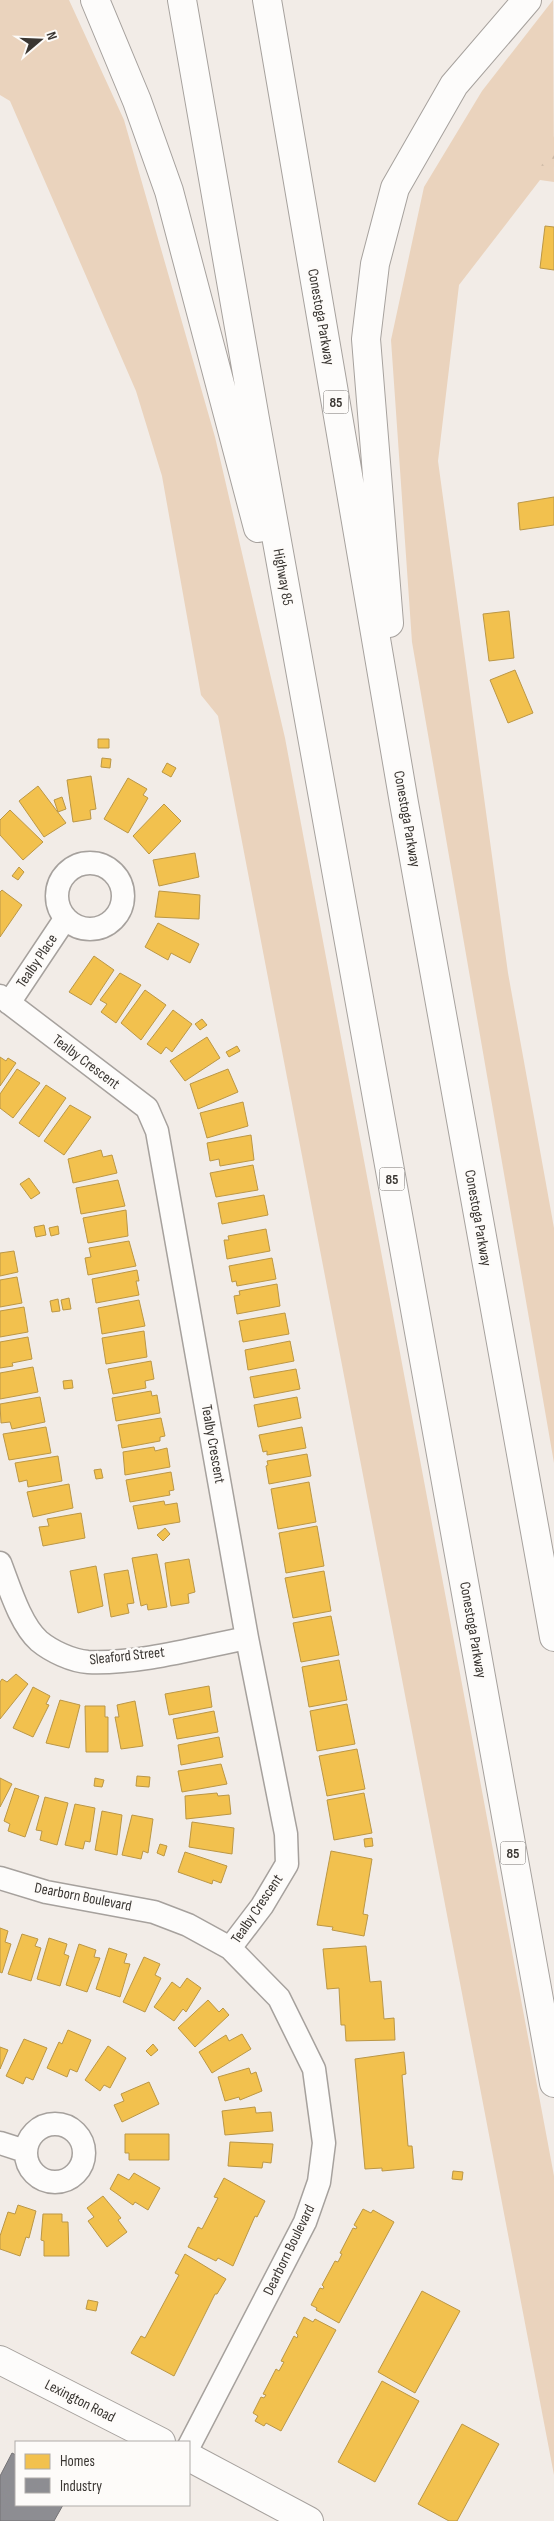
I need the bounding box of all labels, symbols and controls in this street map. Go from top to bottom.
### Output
north arrow [15,15,65,65]
text: N [43,30,61,42]
street label: Conestoga Parkway [303,267,339,367]
road number: 85 [324,391,348,414]
street label: Highway 85 [269,547,297,607]
street label: Conestoga Parkway [389,769,425,869]
street label: Tealby Place [12,930,62,992]
street label: Tealby Crescent [48,1030,124,1094]
road number: 85 [380,1168,404,1190]
street label: Conestoga Parkway [460,1168,496,1268]
street label: Tealby Crescent [197,1403,229,1485]
street label: Conestoga Parkway [455,1580,491,1680]
street label: Sleaford Street [88,1643,166,1669]
road number: 85 [500,1842,526,1865]
street label: Tealby Crescent [227,1870,287,1947]
street label: Dearborn Boulevard [33,1878,133,1916]
street label: Dearborn Boulevard [259,2202,319,2298]
street label: Lexington Road [42,2375,118,2427]
legend [15,2441,190,2506]
text: Homes [60,2452,95,2471]
text: Industry [60,2477,102,2496]

